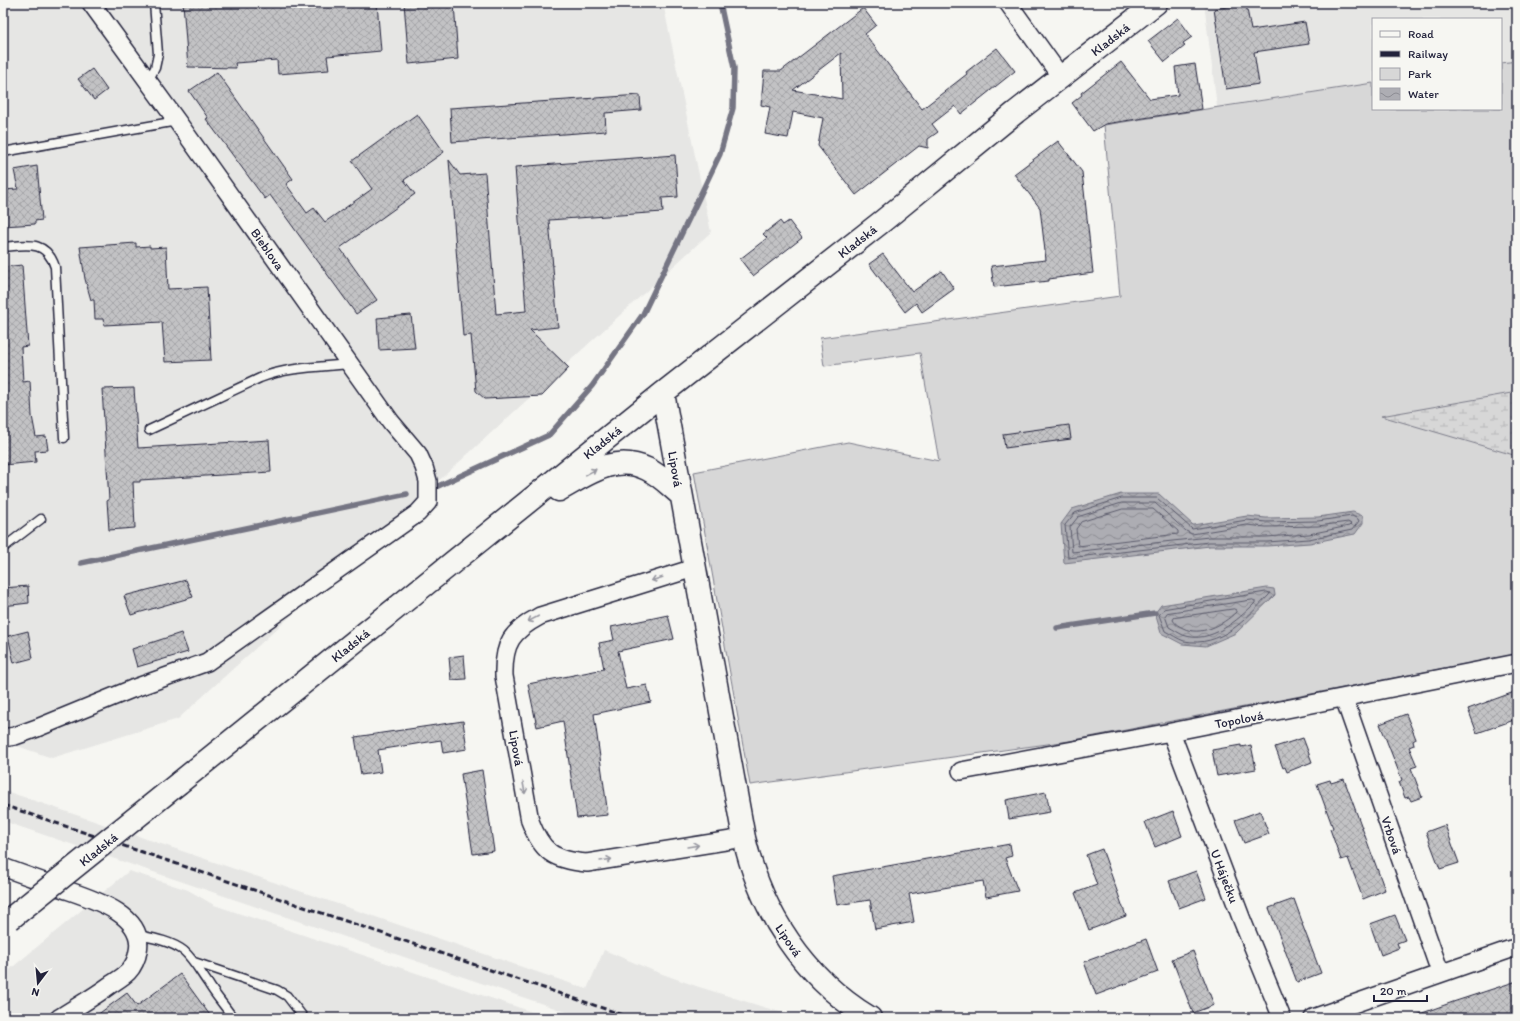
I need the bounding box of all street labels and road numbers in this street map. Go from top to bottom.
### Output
street label: Kladská [1088,19,1133,59]
street label: Kladská [835,221,880,261]
street label: Bieblova [248,225,288,273]
street label: Kladská [580,422,625,462]
street label: Lipová [665,450,686,488]
street label: Kladská [328,625,373,665]
street label: Topolová [1214,707,1265,732]
street label: Lipová [506,729,527,767]
street label: Vrbová [1378,814,1405,856]
street label: Kladská [76,829,121,869]
street label: U Háječku [1207,847,1242,905]
street label: Lipová [772,921,805,960]

